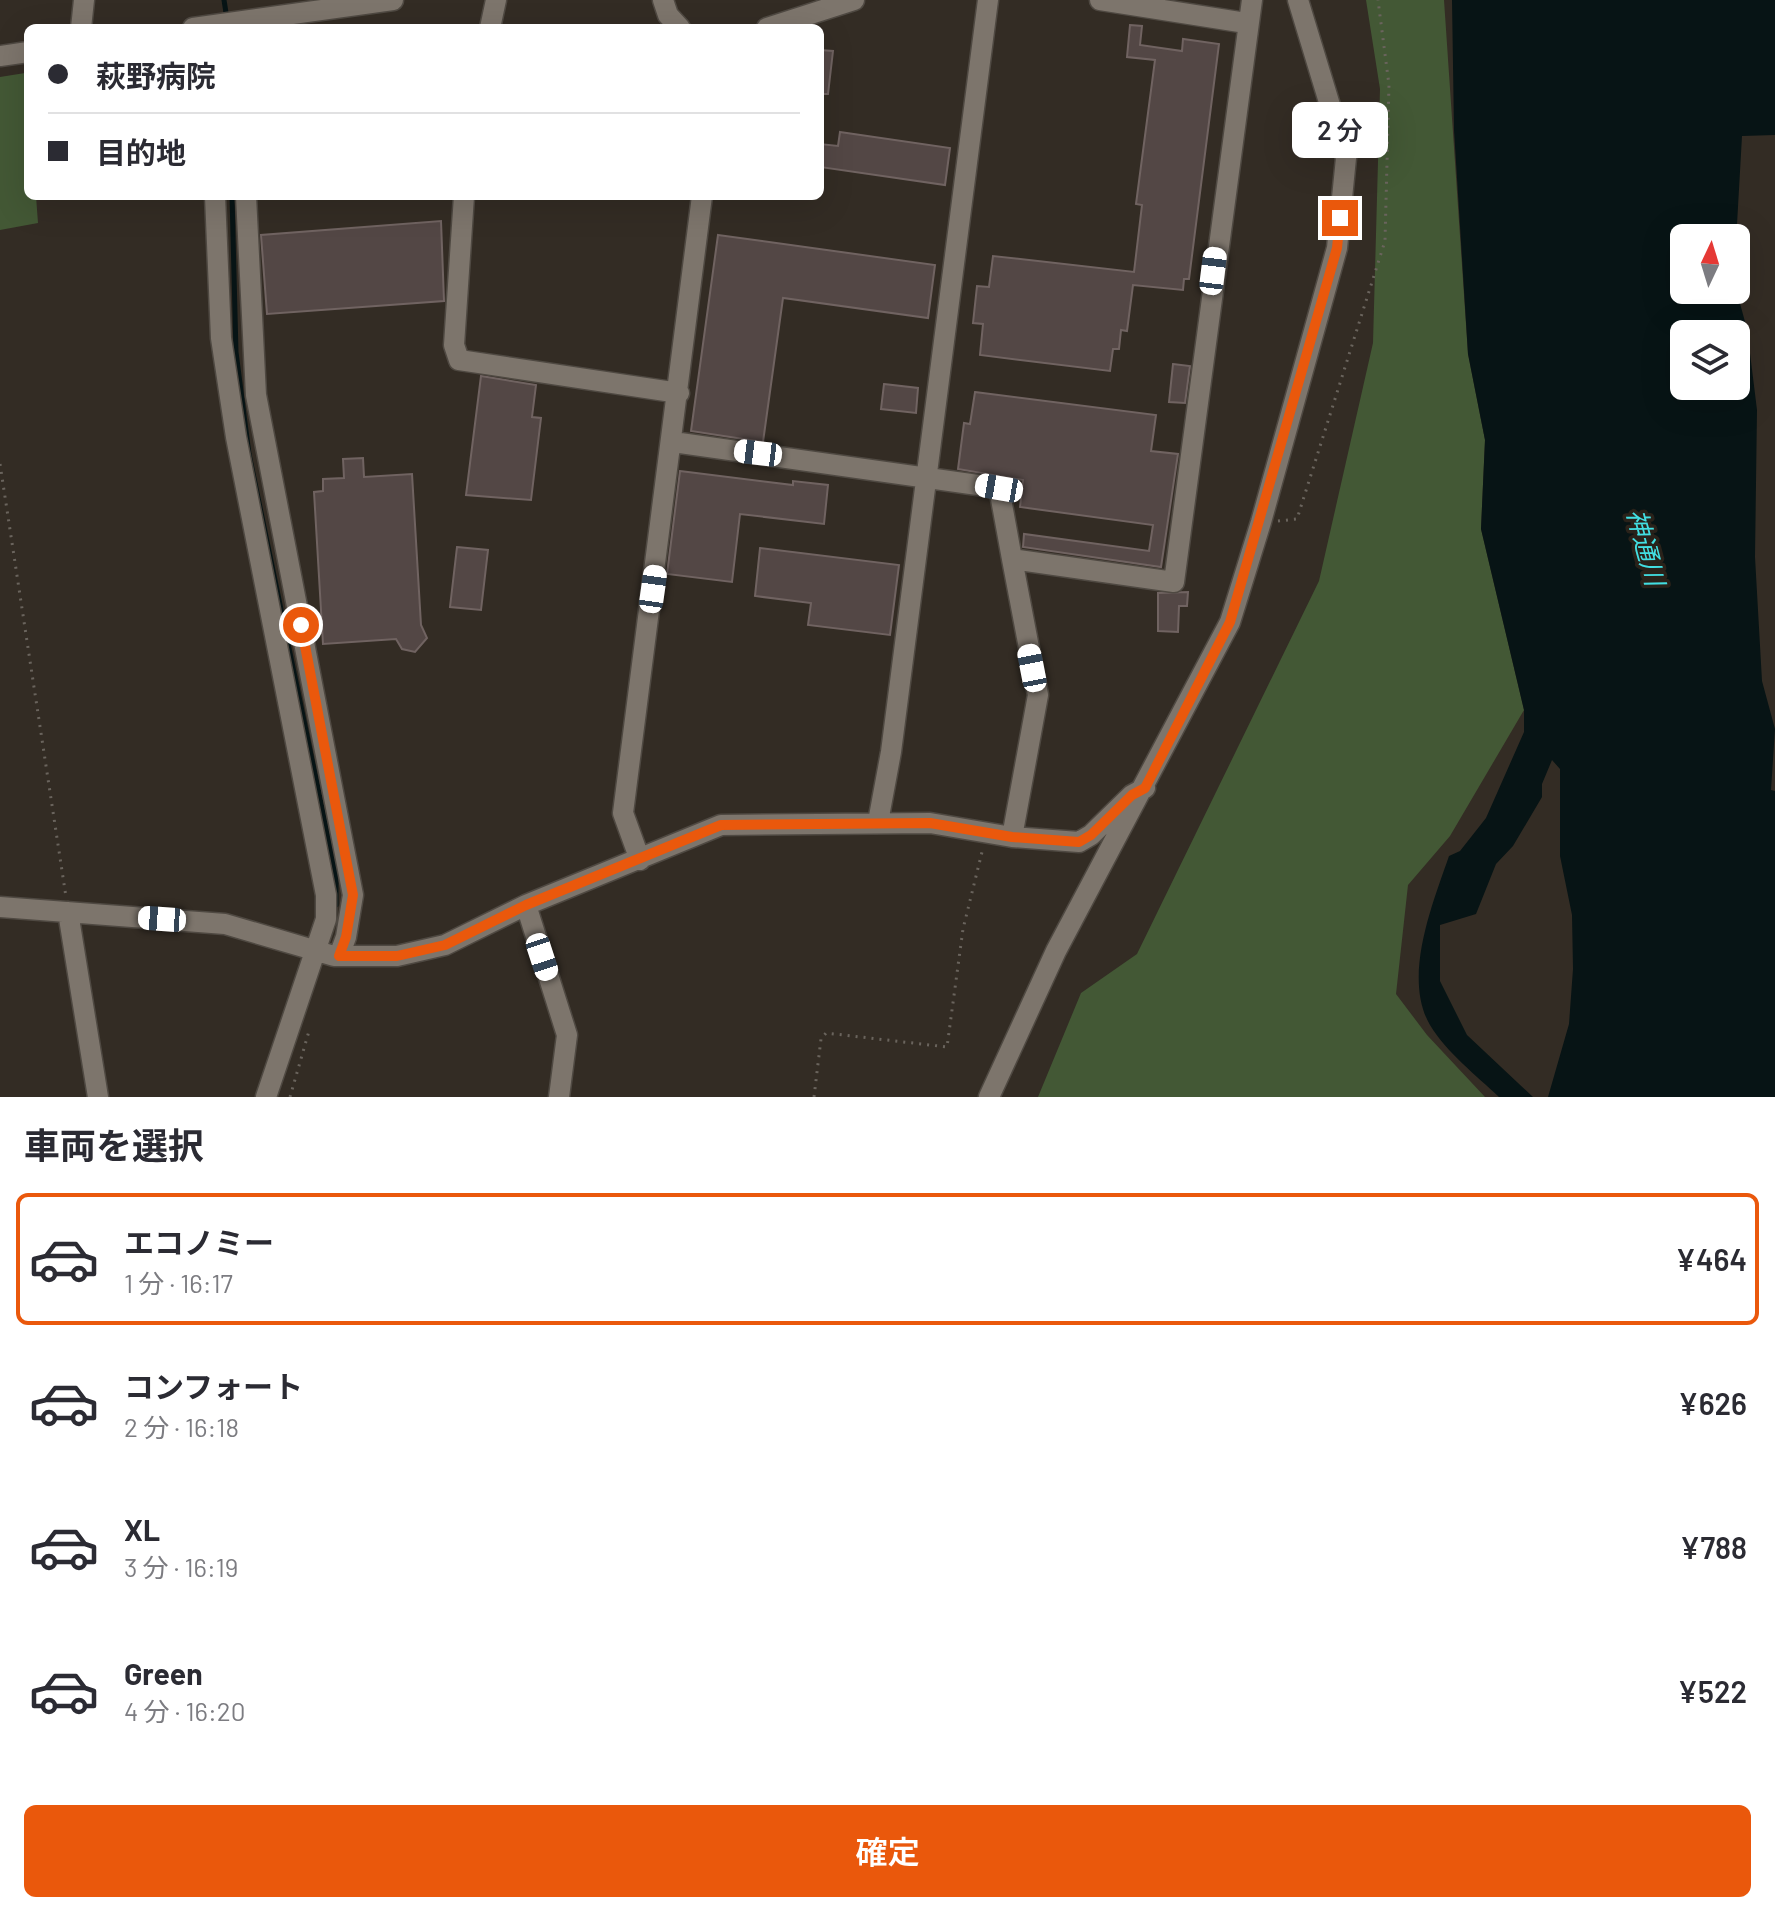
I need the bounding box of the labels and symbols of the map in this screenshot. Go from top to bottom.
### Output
callout: 2 分 [1292,102,1388,158]
route end [1322,200,1358,236]
north arrow [1670,224,1750,304]
car [1198,246,1228,296]
car [733,438,783,468]
car [973,472,1025,504]
water label: 神通川 [1622,505,1673,592]
car [638,564,668,614]
route start [283,607,319,643]
car [1016,642,1048,694]
car [137,905,187,933]
car [523,930,561,984]

